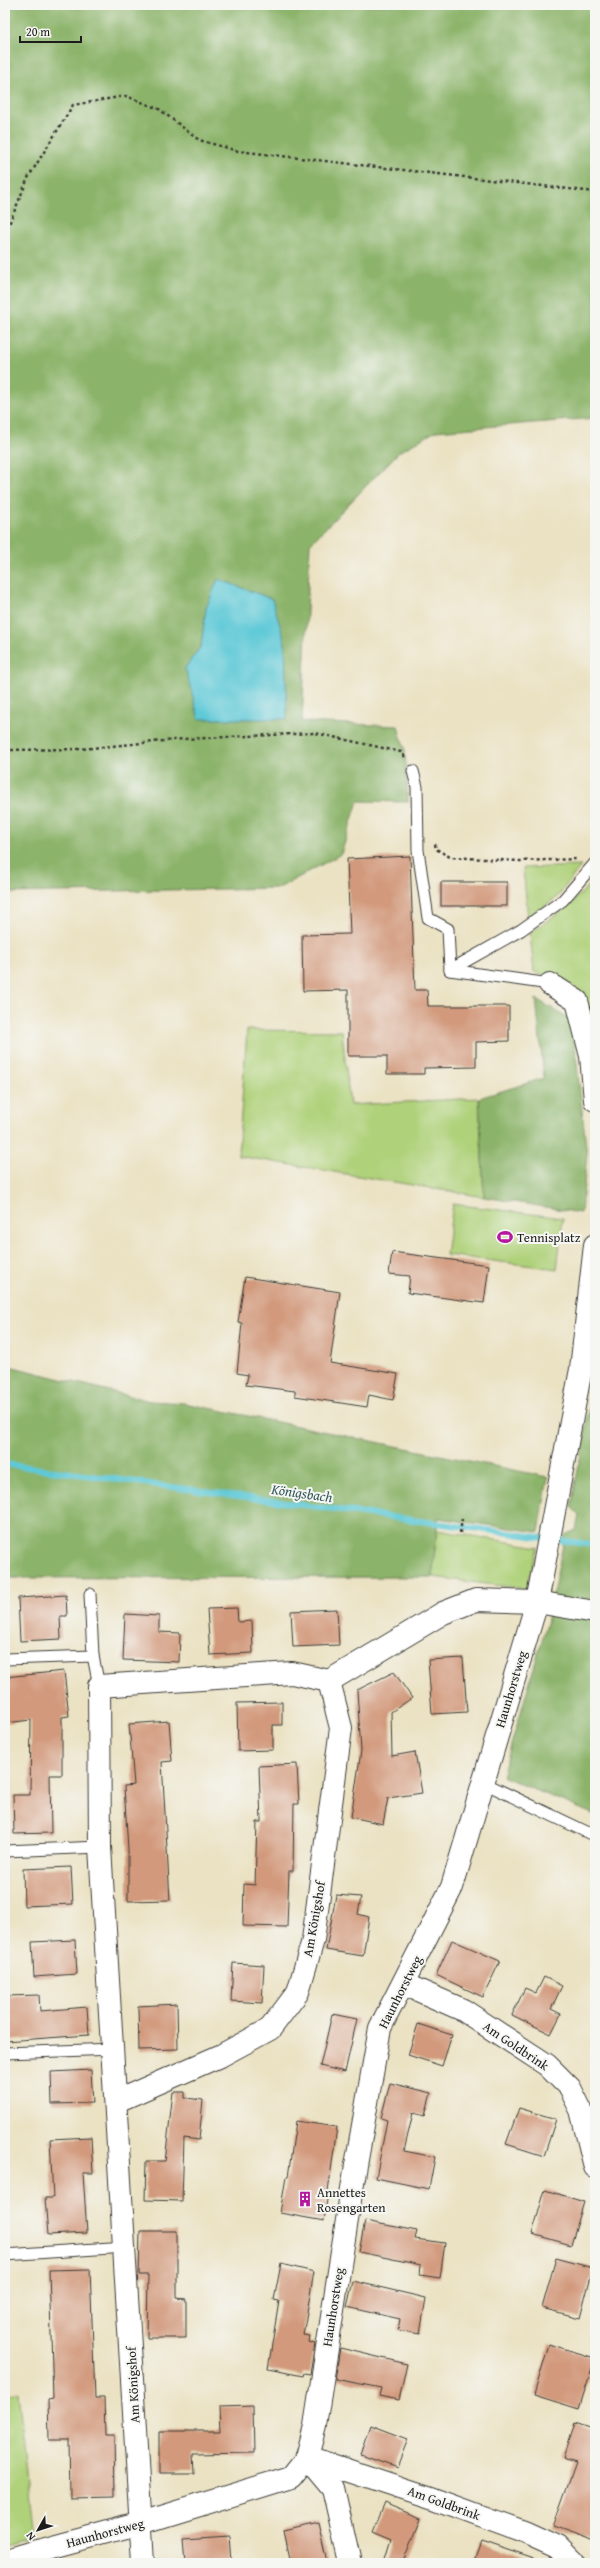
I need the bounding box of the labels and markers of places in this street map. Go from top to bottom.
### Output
sports icon: Tennisplatz [496,1228,514,1246]
place label: Tennisplatz [517,1228,581,1247]
place label: Annettes Rosengarten [317,2183,386,2217]
building icon: Annettes Rosengarten [296,2190,314,2208]

